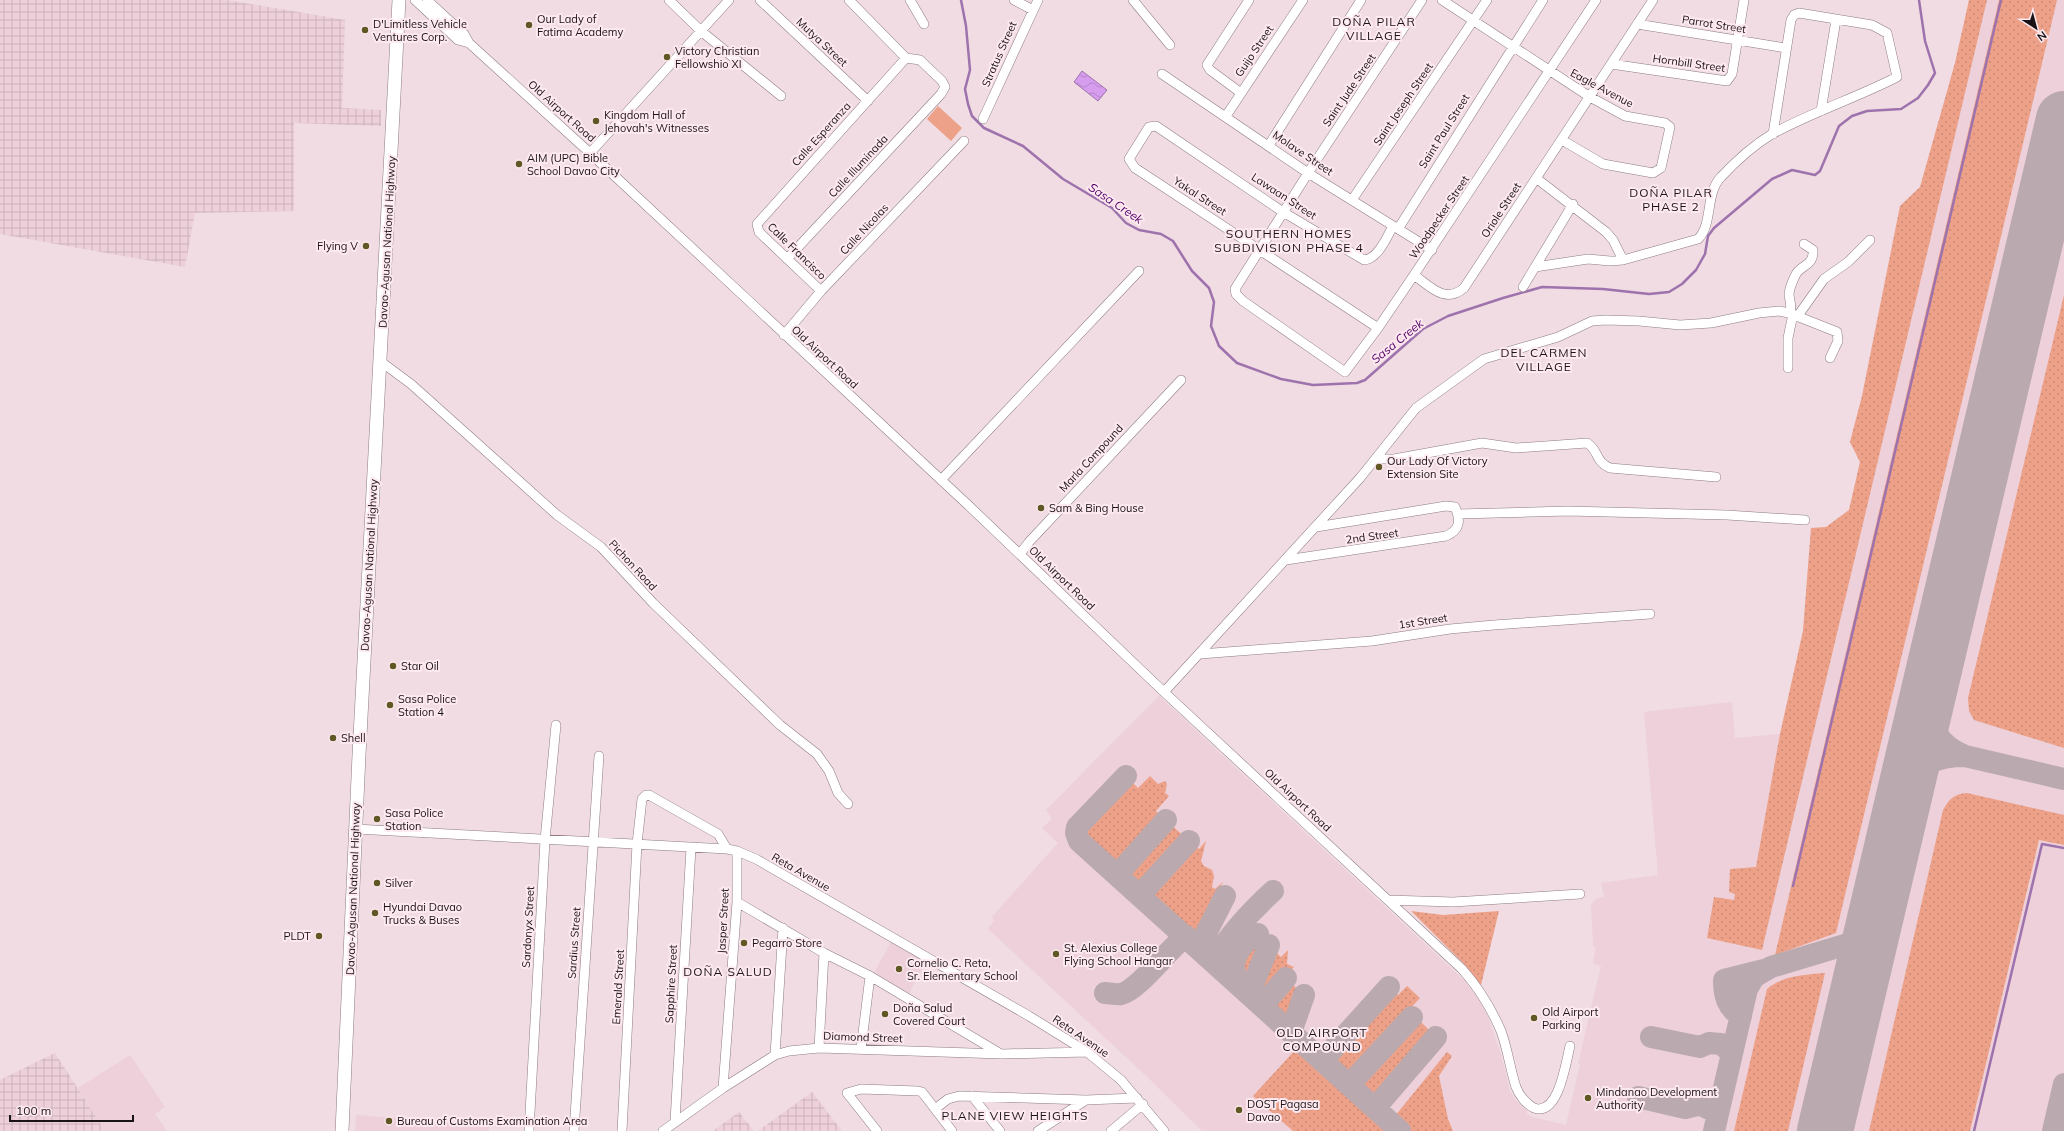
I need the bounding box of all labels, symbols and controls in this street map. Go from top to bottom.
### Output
north arrow [2016,8,2056,48]
place label: Our Lady of Fatima Academy [537,12,623,39]
street label: Parrot Street [1681,12,1747,36]
district label: DOÑA PILAR VILLAGE [1332,14,1416,43]
street label: Mutya Street [793,15,851,69]
place label: D'Limitless Vehicle Ventures Corp. [373,17,467,44]
street label: Stratus Street [978,19,1020,89]
marker: Our Lady of Fatima Academy [524,20,534,30]
street label: Guijo Street [1232,22,1276,79]
marker: D'Limitless Vehicle Ventures Corp. [360,25,370,35]
text: N [2034,28,2049,44]
place label: Victory Christian Fellowshio XI [675,44,759,71]
street label: Saint Jude Street [1319,51,1379,129]
street label: Hornbill Street [1652,51,1726,75]
marker: Victory Christian Fellowshio XI [662,52,672,62]
street label: Saint Joseph Street [1370,60,1436,148]
street label: Eagle Avenue [1568,66,1636,110]
street label: Old Airport Road [525,77,599,145]
street label: Saint Paul Street [1416,91,1473,171]
street label: Calle Esperanza [788,99,854,169]
place label: Kingdom Hall of Jehovah's Witnesses [604,108,709,135]
marker: Kingdom Hall of Jehovah's Witnesses [591,116,601,126]
street label: Molave Street [1270,128,1336,178]
street label: Calle Illuminada [825,132,891,200]
place label: AIM (UPC) Bible School Davao City [527,151,620,178]
street label: Davao-Agusan National Highway [375,155,399,328]
marker: AIM (UPC) Bible School Davao City [514,159,524,169]
street label: Lawaan Street [1249,170,1319,222]
street label: Yakal Street [1170,173,1229,218]
street label: Woodpecker Street [1406,173,1472,261]
water label: Sasa Creek [1086,179,1147,227]
street label: Oriole Street [1478,180,1524,240]
district label: DOÑA PILAR PHASE 2 [1629,185,1713,214]
street label: Calle Nicolas [837,200,891,258]
street label: Calle Francisco [765,219,829,283]
district label: SOUTHERN HOMES SUBDIVISION PHASE 4 [1214,226,1364,255]
place label: Flying V [317,239,358,253]
marker: Flying V [361,241,371,251]
water label: Sasa Creek [1368,315,1427,367]
street label: Old Airport Road [789,323,861,391]
district label: DEL CARMEN VILLAGE [1500,345,1588,374]
street label: Marla Compound [1056,421,1126,495]
place label: Our Lady Of Victory Extension Site [1387,454,1488,481]
marker: Our Lady Of Victory Extension Site [1374,462,1384,472]
street label: Davao-Agusan National Highway [357,478,381,651]
place label: Sam & Bing House [1049,501,1144,515]
marker: Sam & Bing House [1036,503,1046,513]
street label: 2nd Street [1345,525,1399,547]
street label: Pichon Road [606,537,660,593]
street label: Old Airport Road [1026,543,1098,613]
street label: 1st Street [1398,610,1449,632]
place label: Star Oil [401,659,439,673]
marker: Star Oil [388,661,398,671]
place label: Sasa Police Station 4 [398,692,456,719]
marker: Sasa Police Station 4 [385,700,395,710]
place label: Shell [341,731,366,745]
marker: Shell [328,733,338,743]
street label: Old Airport Road [1262,766,1334,834]
street label: Davao-Agusan National Highway [343,802,363,975]
place label: Sasa Police Station [385,806,443,833]
marker: Sasa Police Station [372,814,382,824]
street label: Reta Avenue [769,850,833,894]
place label: Silver [385,876,413,890]
marker: Silver [372,878,382,888]
street label: Sardonyx Street [519,886,537,968]
street label: Jasper Street [714,888,732,954]
place label: Hyundai Davao Trucks & Buses [383,900,462,927]
street label: Sardius Street [565,907,583,979]
marker: Hyundai Davao Trucks & Buses [370,908,380,918]
place label: PLDT [283,929,311,943]
marker: PLDT [314,931,324,941]
place label: Pegarro Store [752,936,822,950]
marker: Pegarro Store [739,938,749,948]
place label: St. Alexius College Flying School Hangar [1064,941,1173,968]
street label: Sapphire Street [662,944,680,1024]
street label: Emerald Street [609,949,627,1025]
marker: St. Alexius College Flying School Hangar [1051,949,1061,959]
place label: Cornelio C. Reta, Sr. Elementary School [907,956,1018,983]
district label: DOÑA SALUD [683,964,773,979]
marker: Cornelio C. Reta, Sr. Elementary School [894,964,904,974]
place label: Doña Salud Covered Court [893,1001,966,1028]
place label: Old Airport Parking [1542,1005,1598,1032]
marker: Doña Salud Covered Court [880,1009,890,1019]
street label: Reta Avenue [1050,1012,1112,1060]
marker: Old Airport Parking [1529,1013,1539,1023]
district label: OLD AIRPORT COMPOUND [1276,1025,1368,1054]
street label: Diamond Street [823,1029,903,1045]
place label: Mindanao Development Authority [1596,1085,1717,1112]
marker: Mindanao Development Authority [1583,1093,1593,1103]
scale bar [10,1097,133,1123]
place label: DOST Pagasa Davao [1247,1097,1319,1124]
text: 100 m [16,1103,51,1118]
marker: DOST Pagasa Davao [1234,1105,1244,1115]
district label: PLANE VIEW HEIGHTS [942,1108,1088,1123]
place label: Bureau of Customs Examination Area [397,1114,587,1128]
marker: Bureau of Customs Examination Area [384,1116,394,1126]

